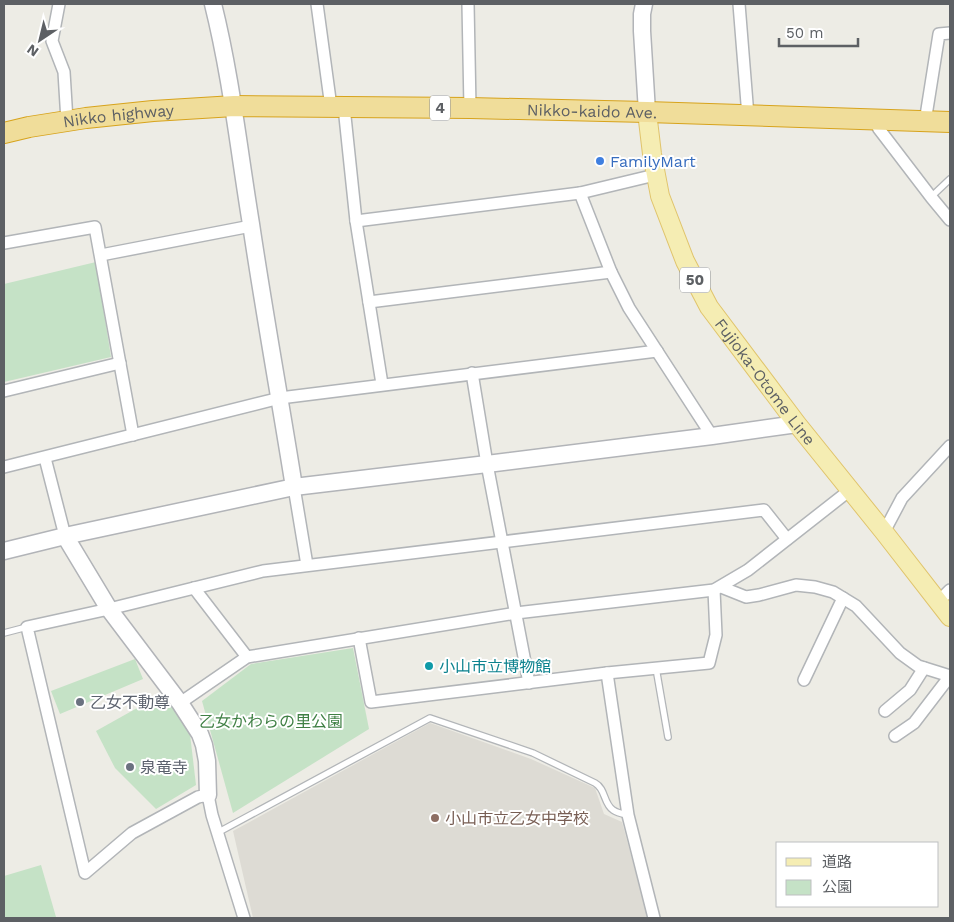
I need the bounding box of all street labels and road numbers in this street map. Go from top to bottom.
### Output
road number: 4 [430,96,450,120]
street label: Nikko highway [62,100,175,131]
street label: Nikko-kaido Ave. [527,100,657,122]
road number: 50 [680,268,710,292]
street label: Fujioka-Otome Line [711,314,820,449]

